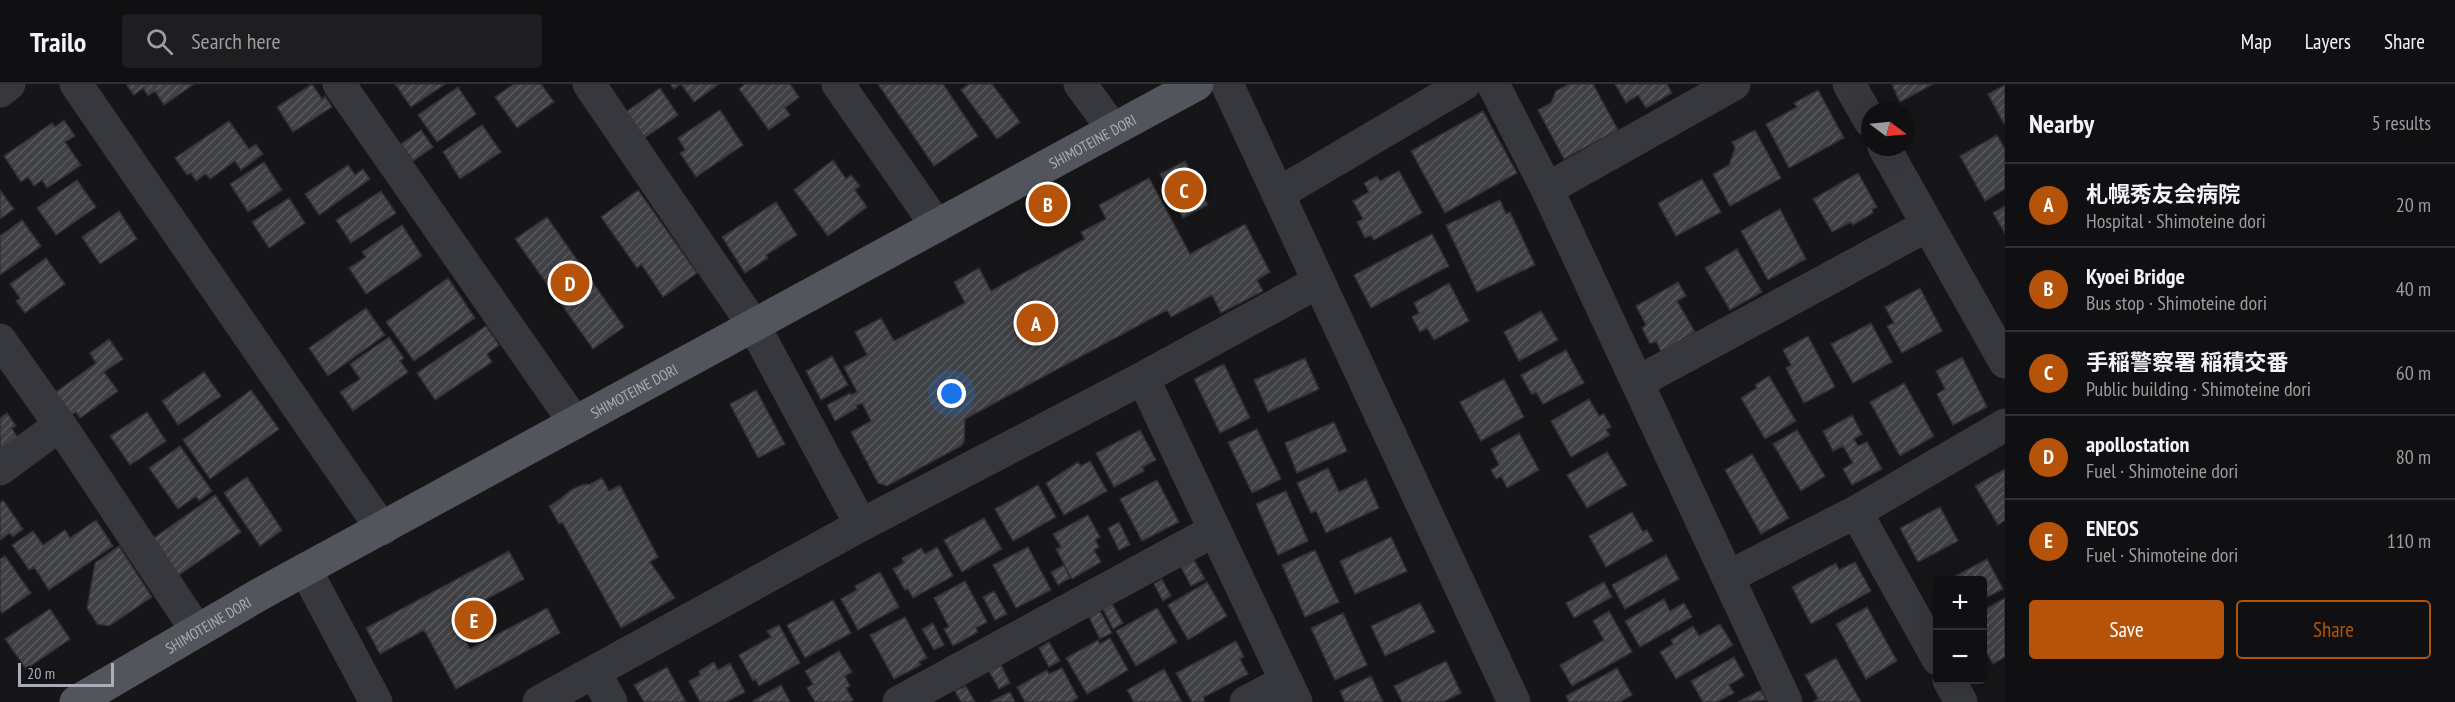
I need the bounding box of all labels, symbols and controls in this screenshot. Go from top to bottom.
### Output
search box [122,14,542,68]
text: Trailo [30,23,86,60]
icon: search [143,25,176,58]
text: Search here [191,27,281,55]
text: Map [2241,28,2272,55]
text: Layers [2305,28,2351,55]
text: Share [2384,28,2425,55]
north arrow [1861,102,1915,156]
text: Nearby [2029,107,2094,140]
street label: SHIMOTEINE DORI [1045,110,1139,172]
text: 5 results [2372,110,2431,136]
pin: C [1164,168,1204,212]
text: 札幌秀友会病院 [2086,180,2240,208]
pin: B [1028,182,1068,226]
text: A [2043,192,2054,218]
text: 20 m [2396,192,2431,218]
text: Hospital · Shimoteine dori [2086,208,2266,234]
pin: D [550,260,590,306]
text: Kyoei Bridge [2086,262,2185,290]
text: B [2044,276,2053,302]
text: 40 m [2396,276,2431,302]
text: Bus stop · Shimoteine dori [2086,290,2267,316]
pin: A [1016,300,1056,346]
text: 手稲警察署 稲積交番 [2086,348,2289,376]
street label: SHIMOTEINE DORI [587,359,681,422]
text: C [2044,360,2053,386]
text: 60 m [2396,360,2431,386]
text: Public building · Shimoteine dori [2086,376,2311,402]
your location [937,379,966,408]
text: apollostation [2086,430,2189,458]
text: D [2043,444,2054,470]
text: 80 m [2396,444,2431,470]
text: Fuel · Shimoteine dori [2086,458,2238,484]
text: ENEOS [2086,514,2139,542]
text: E [2044,528,2053,554]
text: 110 m [2387,528,2431,554]
text: Fuel · Shimoteine dori [2086,542,2238,568]
map controls [1933,576,1987,684]
button: + [1933,576,1987,630]
street label: SHIMOTEINE DORI [162,592,254,657]
pin: E [454,598,494,642]
button: Save [2029,600,2224,659]
button: Share [2236,600,2431,659]
button: − [1933,630,1987,684]
scale bar [18,660,114,688]
text: 20 m [27,663,55,683]

